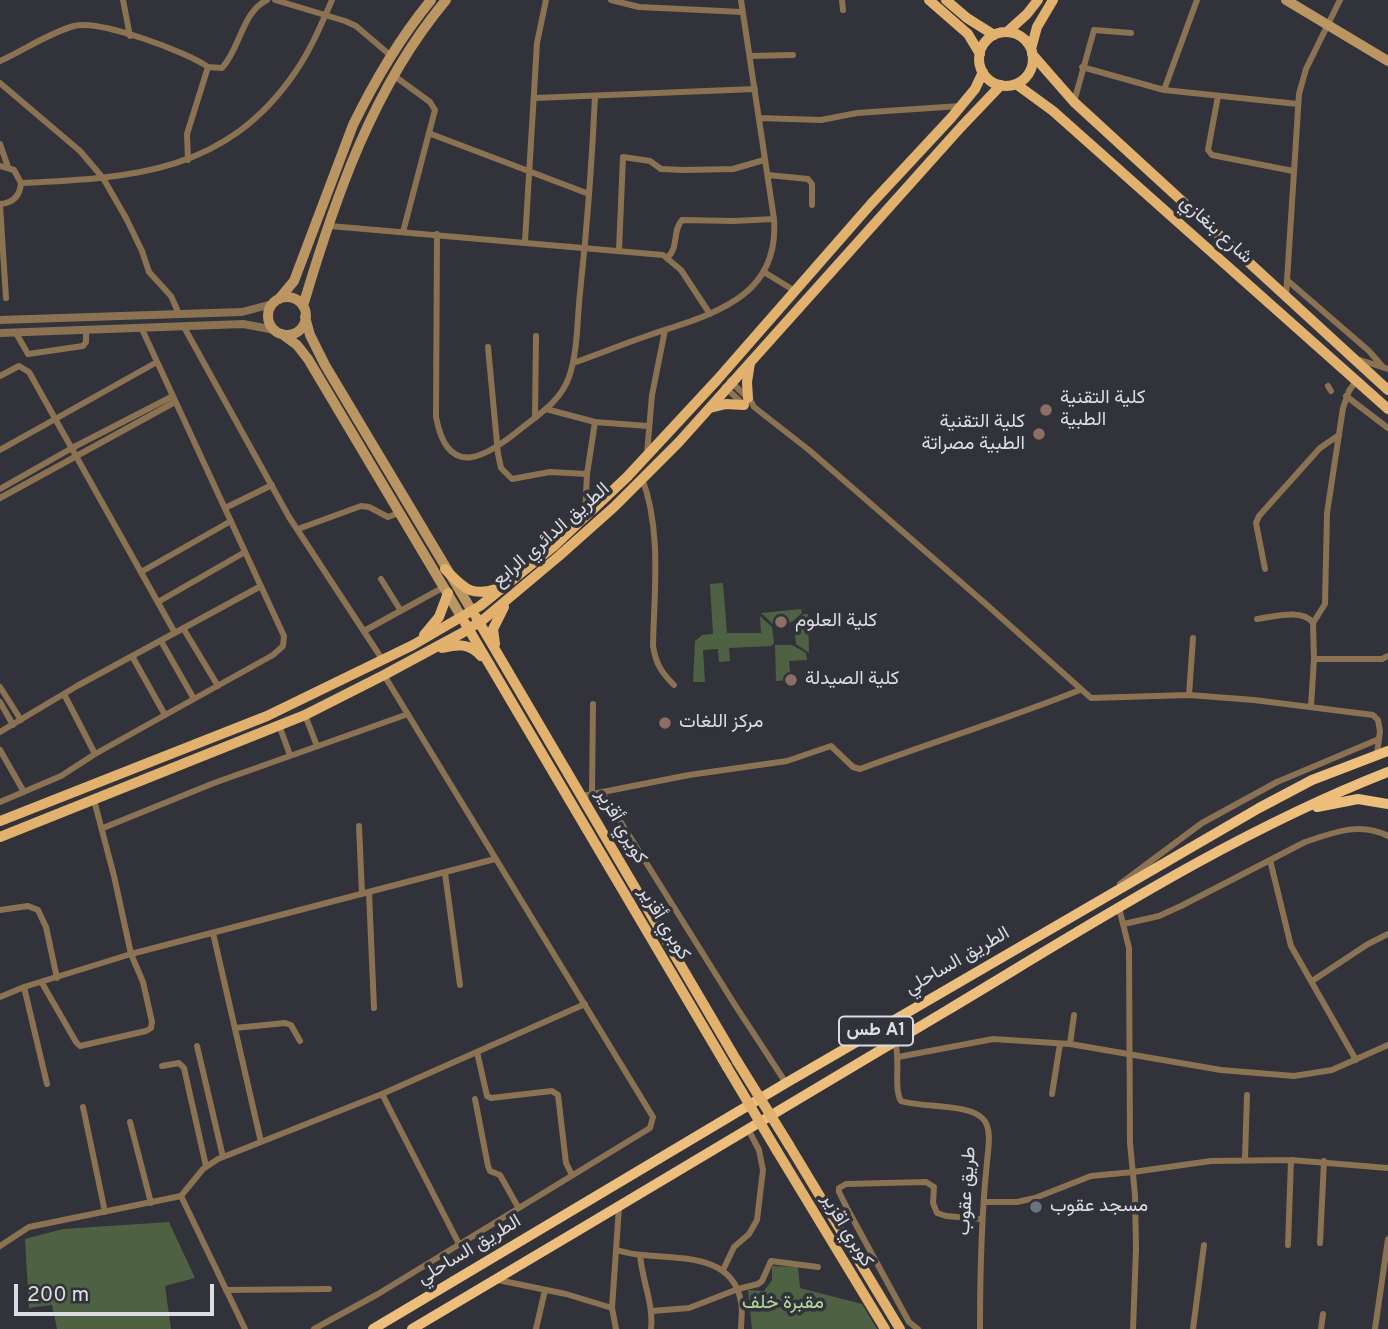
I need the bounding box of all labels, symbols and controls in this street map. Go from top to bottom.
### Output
street label: شارع بنغازي [1174,192,1256,270]
place label: كلية التقنية الطبية [1060,388,1145,432]
marker: كلية التقنية الطبية [1038,402,1054,418]
place label: كلية التقنية الطبية مصراتة [921,412,1025,456]
marker: كلية التقنية الطبية مصراتة [1031,426,1047,442]
street label: الطريق الدائري الرابع [489,479,615,593]
place label: كلية العلوم [795,611,877,633]
marker: كلية العلوم [773,614,789,630]
place label: كلية الصيدلة [805,669,899,691]
marker: كلية الصيدلة [783,672,799,688]
place label: مركز اللغات [679,712,763,734]
marker: مركز اللغات [657,715,673,731]
street label: كويري أقزير [589,785,651,869]
street label: كوبري أقزير [632,883,694,965]
street label: الطريق الساحلي [902,923,1014,1001]
road number: طس A1 [839,1016,913,1046]
street label: طريق عقوب [954,1146,982,1236]
street label: كوبري اقزير [815,1190,877,1272]
place label: مسجد عقوب [1050,1196,1148,1218]
marker: مسجد عقوب [1028,1199,1044,1215]
street label: الطريق الساحلي [414,1211,526,1291]
scale bar [18,1270,217,1314]
text: 200 m [27,1282,89,1309]
park label: مقبرة خلف [742,1293,824,1315]

